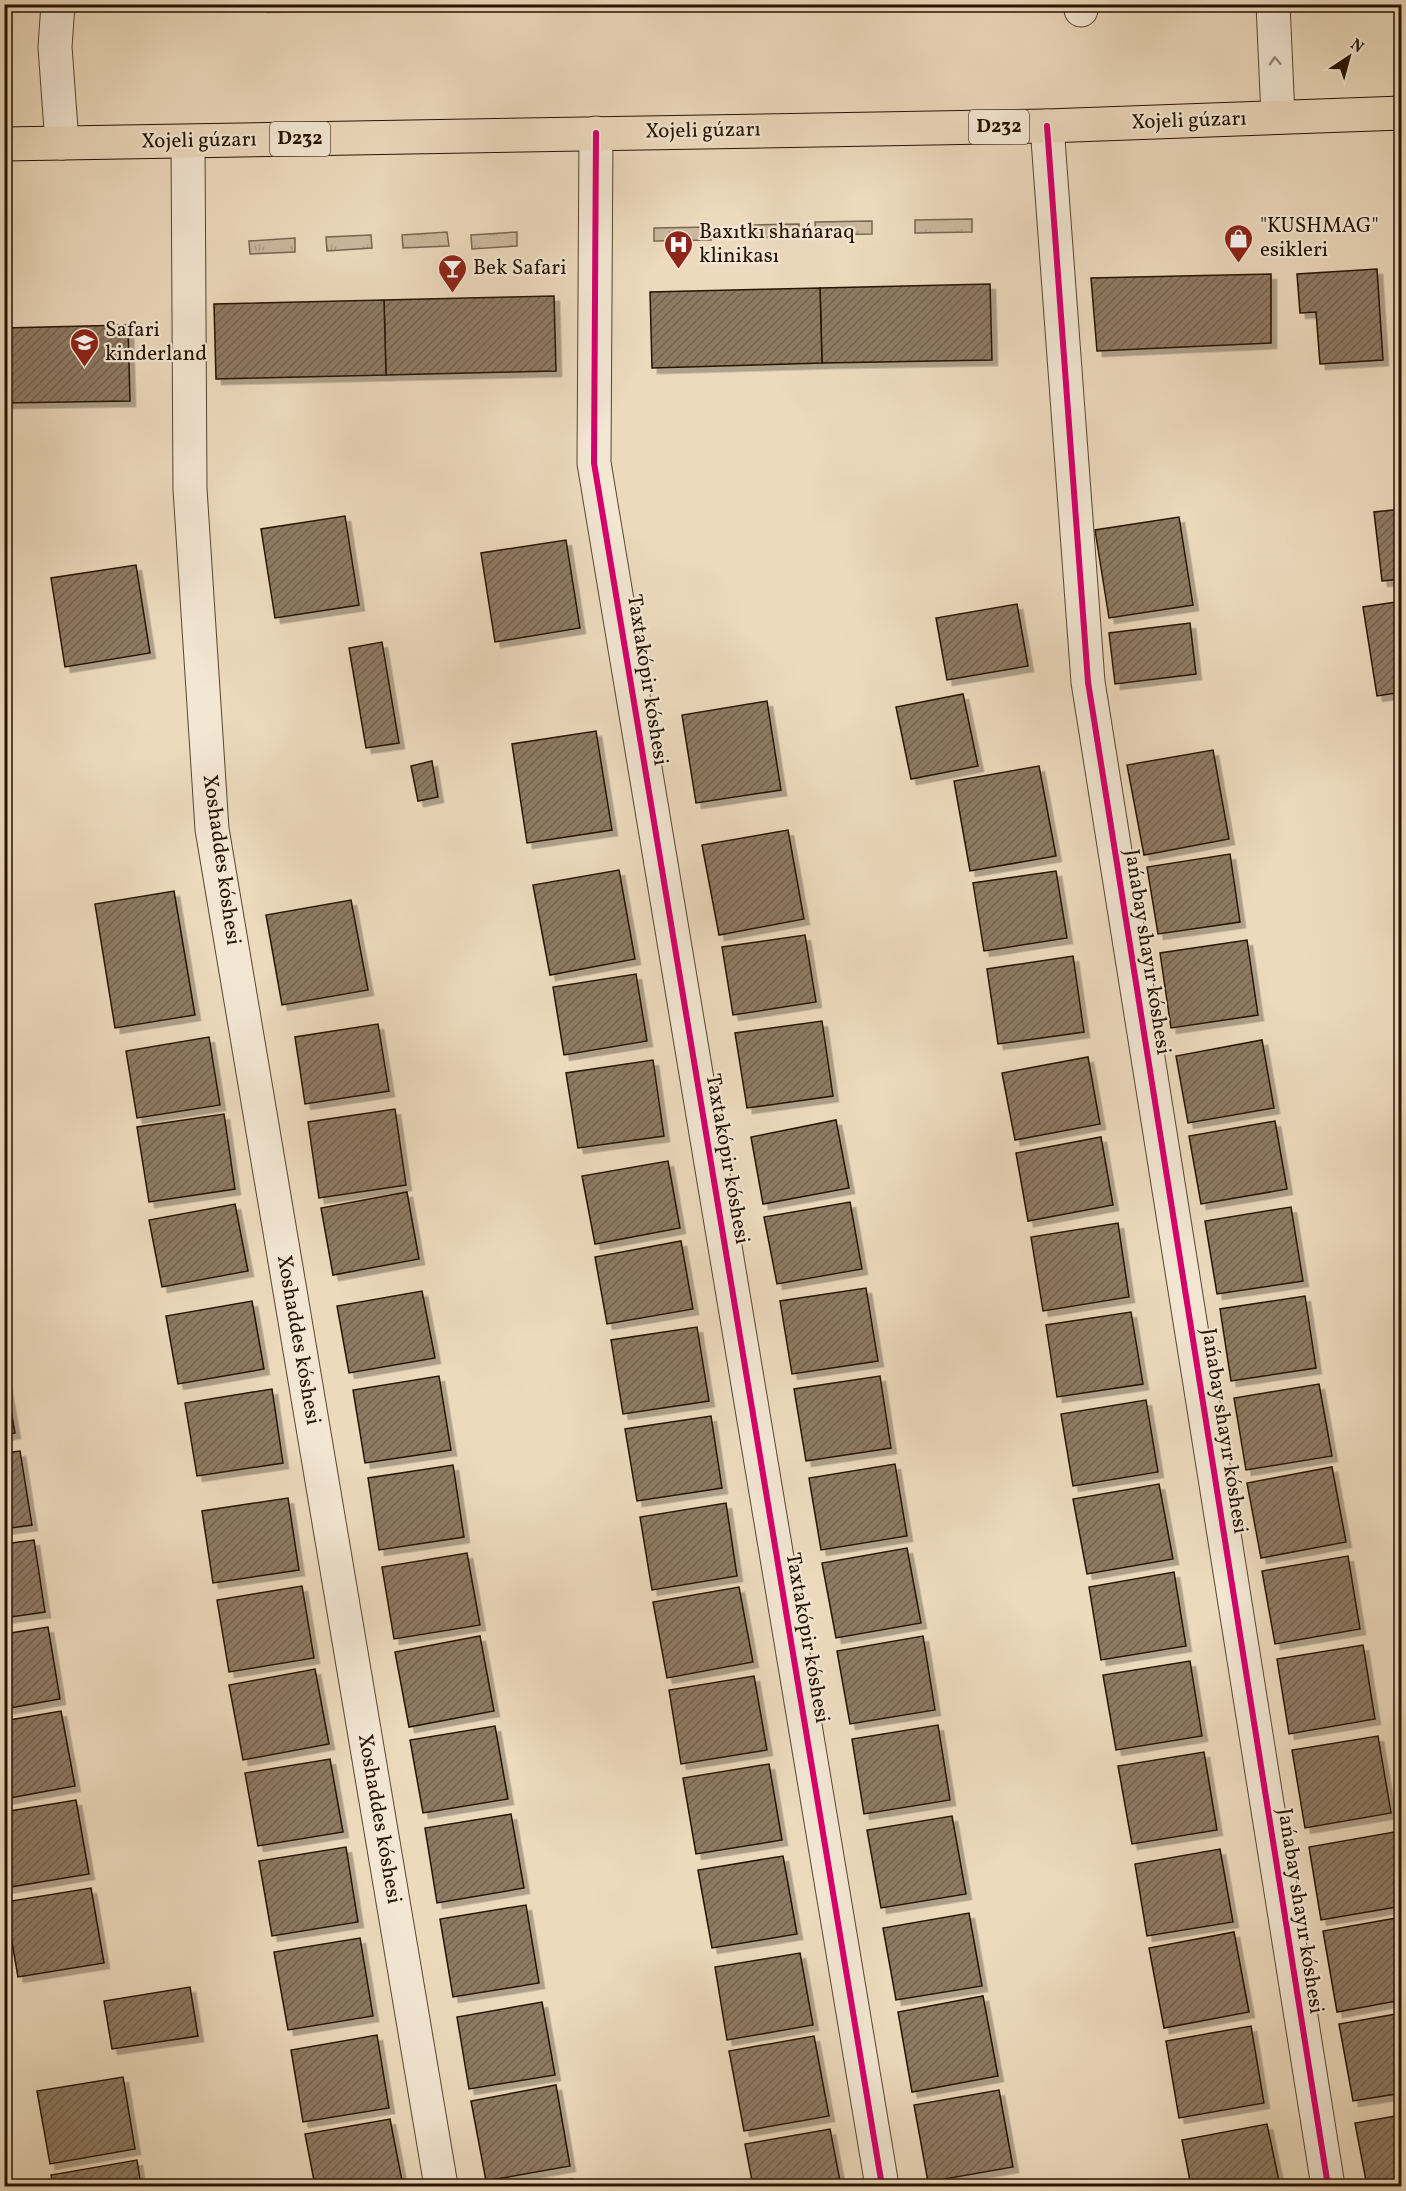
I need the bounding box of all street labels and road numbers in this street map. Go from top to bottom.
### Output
street label: Xojeli gúzarı [1131,104,1247,138]
road number: D232 [969,110,1029,144]
street label: Xojeli gúzarı [645,115,761,147]
road number: D232 [270,122,330,156]
street label: Xojeli gúzarı [141,125,257,157]
street label: Taxtakópir kóshesi [619,592,675,768]
street label: Xoshaddes kóshesi [195,773,247,947]
street label: Jańabay shayır kóshesi [1116,847,1178,1057]
street label: Taxtakópir kóshesi [698,1071,756,1247]
street label: Xoshaddes kóshesi [269,1253,327,1427]
street label: Jańabay shayır kóshesi [1193,1326,1255,1536]
street label: Taxtakópir kóshesi [778,1550,836,1726]
street label: Xoshaddes kóshesi [350,1732,408,1906]
street label: Jańabay shayır kóshesi [1269,1806,1331,2016]

